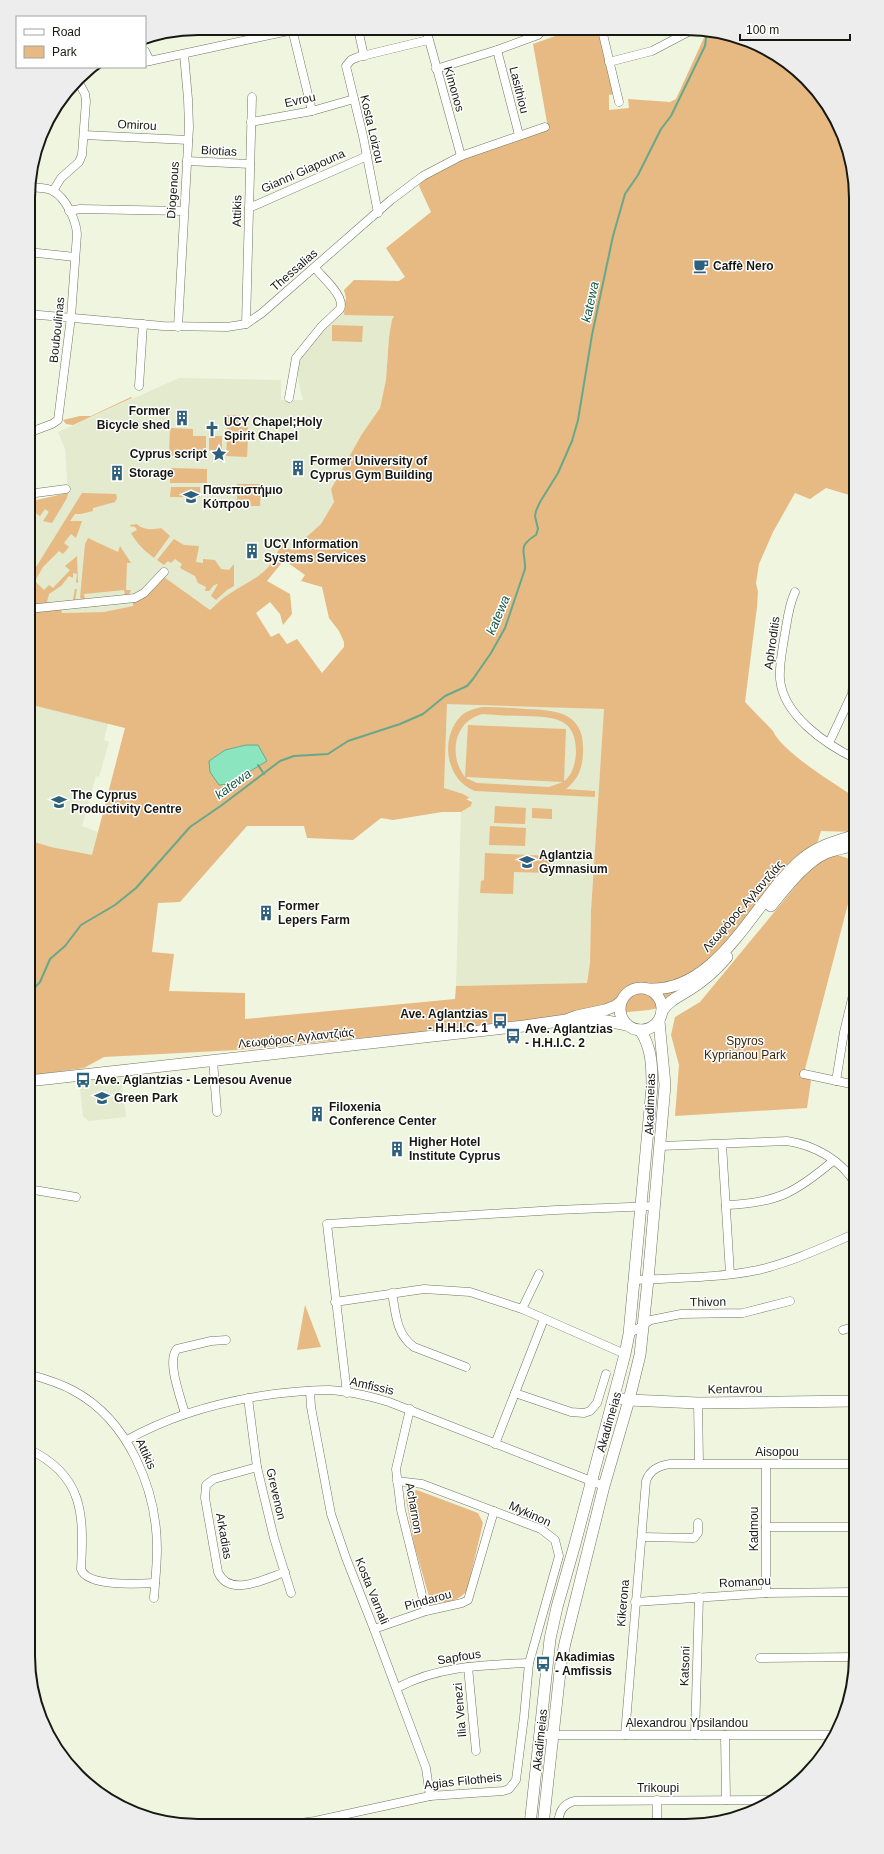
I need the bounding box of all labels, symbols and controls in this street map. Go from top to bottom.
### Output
legend [16,16,146,68]
scale bar [740,16,850,42]
text: 100 m [746,23,779,37]
text: Road [52,25,81,39]
text: Park [52,45,78,59]
street label: Kimonos [441,65,467,113]
street label: Lasithiou [506,65,532,115]
street label: Evrou [283,90,317,110]
street label: Kosta Loizou [357,94,387,164]
street label: Omirou [117,117,157,133]
street label: Biotias [201,143,237,159]
street label: Gianni Giapouna [259,146,347,196]
street label: Diogenous [164,161,182,219]
street label: Attikis [230,195,244,227]
street label: Thessalias [268,246,320,294]
cafe icon: Caffè Nero [692,257,710,275]
place label: Caffè Nero [713,259,774,273]
water label: katewa [578,280,602,324]
street label: Bouboulinas [47,296,67,364]
place label: Former Bicycle shed [97,404,170,432]
building icon: Former Bicycle shed [173,409,191,427]
place label: UCY Chapel;Holy Spirit Chapel [224,415,323,443]
church icon: UCY Chapel;Holy Spirit Chapel [203,420,221,438]
place icon: Cyprus script [210,445,228,463]
place label: Cyprus script [130,447,207,461]
place label: Former University of Cyprus Gym Building [310,454,433,482]
building icon: Former University of Cyprus Gym Building [289,459,307,477]
building icon: Storage [108,464,126,482]
place label: Storage [129,466,174,480]
place label: Πανεπιστήμιο Κύπρου [203,483,283,511]
school or university icon: Πανεπιστήμιο Κύπρου [182,488,200,506]
place label: UCY Information Systems Services [264,537,366,565]
building icon: UCY Information Systems Services [243,542,261,560]
water label: katewa [483,593,513,637]
street label: Aphroditis [761,616,783,670]
water label: katewa [212,766,254,802]
place label: The Cyprus Productivity Centre [71,788,182,816]
school or university icon: The Cyprus Productivity Centre [50,793,68,811]
place label: Aglantzia Gymnasium [539,848,608,876]
school or university icon: Aglantzia Gymnasium [518,853,536,871]
street label: Λεωφόρος Αγλαντζιάς [699,857,787,955]
place label: Former Lepers Farm [278,899,350,927]
building icon: Former Lepers Farm [257,904,275,922]
place label: Ave. Aglantzias - H.H.I.C. 1 [400,1007,488,1035]
bus stop icon: Ave. Aglantzias - H.H.I.C. 1 [491,1012,509,1030]
place label: Ave. Aglantzias - H.H.I.C. 2 [525,1022,613,1050]
street label: Λεωφόρος Αγλαντζιάς [237,1025,355,1051]
bus stop icon: Ave. Aglantzias - H.H.I.C. 2 [504,1027,522,1045]
park label: Spyros Kyprianou Park [704,1034,787,1062]
bus stop icon: Ave. Aglantzias - Lemesou Avenue [74,1071,92,1089]
place label: Ave. Aglantzias - Lemesou Avenue [95,1073,292,1087]
street label: Akadimeias [642,1073,658,1135]
school or university icon: Green Park [93,1089,111,1107]
place label: Green Park [114,1091,178,1105]
place label: Filoxenia Conference Center [329,1100,437,1128]
building icon: Filoxenia Conference Center [308,1105,326,1123]
place label: Higher Hotel Institute Cyprus [409,1135,501,1163]
building icon: Higher Hotel Institute Cyprus [388,1140,406,1158]
street label: Thivon [690,1295,726,1309]
street label: Amfissis [349,1374,395,1398]
street label: Kentavrou [708,1382,762,1396]
street label: Akadimeias [594,1390,624,1454]
street label: Attikis [133,1437,159,1471]
street label: Aisopou [755,1445,799,1459]
street label: Grevenon [263,1467,289,1521]
street label: Acharnon [403,1481,425,1535]
street label: Mykinon [507,1499,553,1529]
street label: Kadmou [747,1507,761,1551]
street label: Arkadias [213,1512,235,1560]
street label: Kosta Varnali [352,1556,392,1626]
street label: Romanou [719,1574,771,1590]
street label: Kikerona [614,1578,632,1627]
street label: Pindarou [403,1587,453,1613]
street label: Katsoni [677,1646,693,1686]
street label: Sapfous [436,1647,482,1667]
place label: Akadimias - Amfissis [555,1650,615,1678]
bus stop icon: Akadimias - Amfissis [534,1655,552,1673]
street label: Ilia Venezi [451,1682,469,1738]
street label: Akadimeias [530,1708,550,1772]
street label: Alexandrou Ypsilandou [626,1716,748,1730]
street label: Agias Filotheis [423,1770,503,1792]
street label: Trikoupi [637,1781,679,1795]

